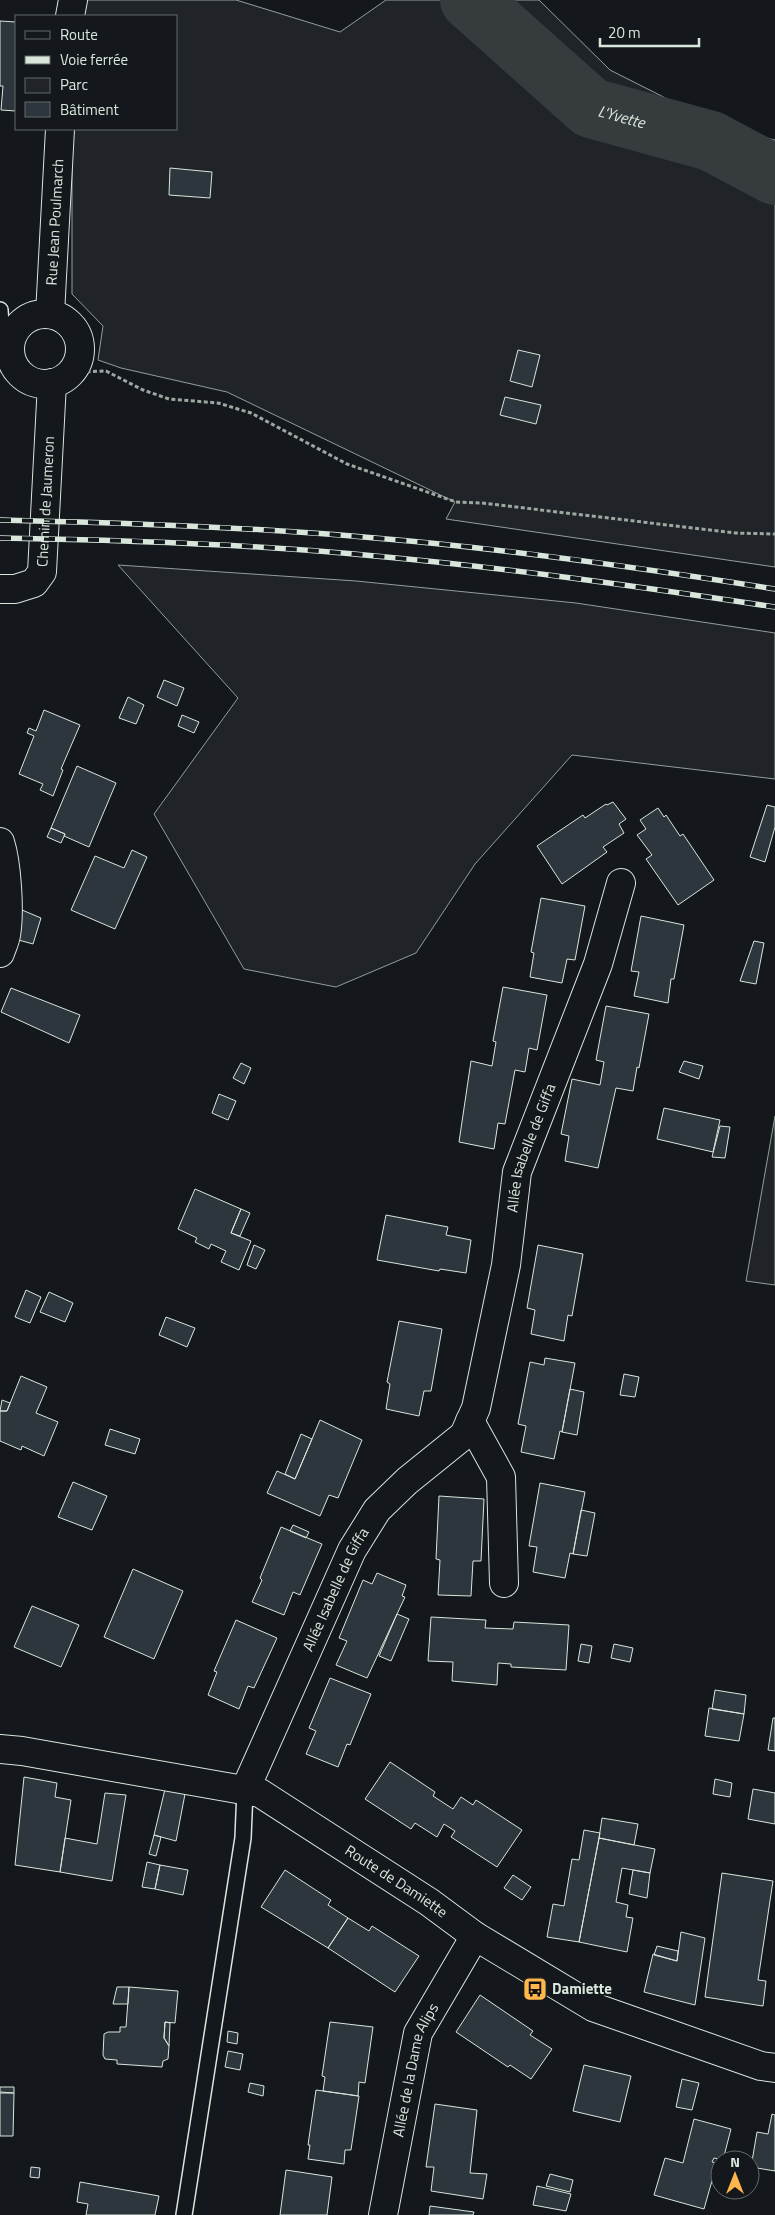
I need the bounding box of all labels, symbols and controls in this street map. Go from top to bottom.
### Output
legend [15,15,178,130]
scale bar [600,15,699,47]
text: 20 m [608,21,641,44]
text: Route [60,23,98,46]
text: Voie ferrée [60,48,128,71]
text: Parc [60,73,88,96]
text: Bâtiment [60,98,119,121]
water label: L'Yvette [596,99,649,135]
street label: Rue Jean Poulmarch [40,158,69,286]
street label: Chemin de Jaumeron [30,436,60,568]
street label: Allée Isabelle de Giffa [500,1079,562,1214]
street label: Allée Isabelle de Giffa [296,1522,375,1655]
street label: Route de Damiette [341,1839,453,1923]
bus stop icon: Damiette [522,1976,548,2002]
place label: Damiette [552,1977,612,2000]
street label: Allée de la Dame Alips [386,1998,444,2139]
north arrow [710,2150,760,2200]
text: N [730,2151,740,2172]

